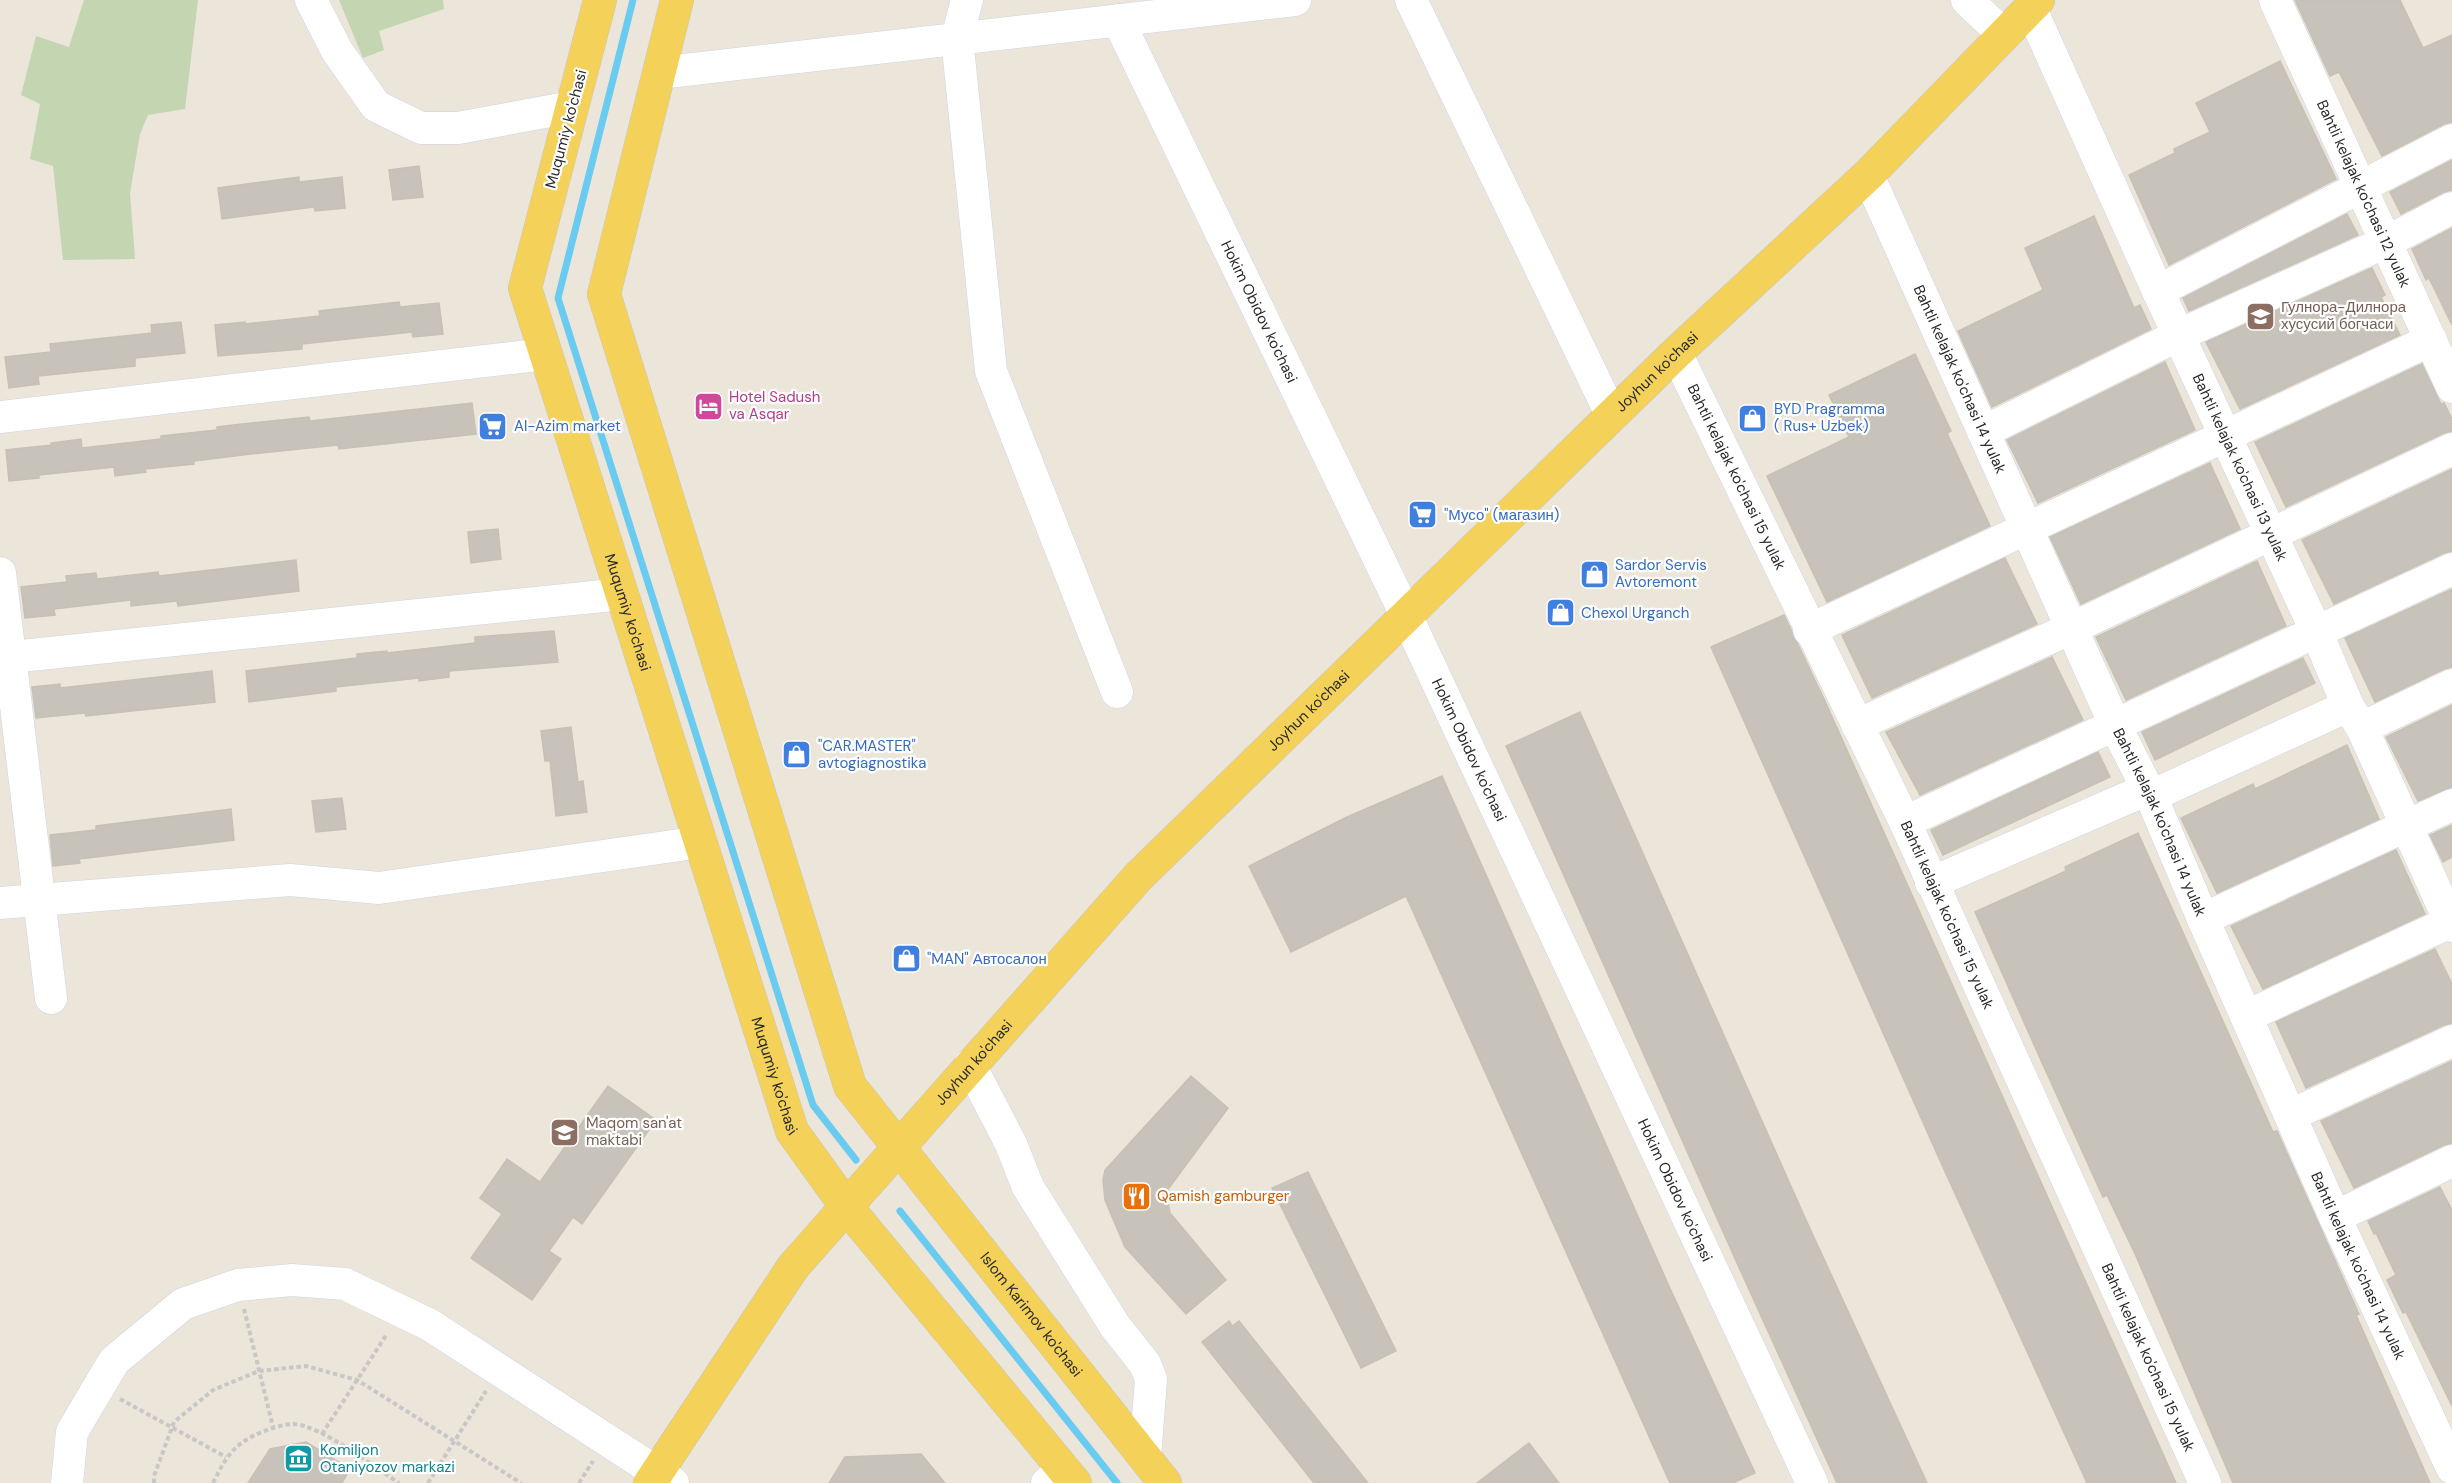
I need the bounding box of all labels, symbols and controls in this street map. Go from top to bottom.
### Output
street label: Muqumiy ko'chasi [541,67,591,191]
street label: Bahtli kelajak ko'chasi 12 yulak [2312,97,2415,291]
street label: Hokim Obidov ko'chasi [1216,237,1302,386]
street label: Bahtli kelajak ko'chasi 14 yulak [1909,282,2011,477]
place label: Гулнора-Дилнора хусусий богчаси [2281,297,2407,334]
school or university icon: Гулнора-Дилнора хусусий богчаси [2244,300,2276,332]
street label: Joyhun ko'chasi [1611,327,1703,416]
street label: Bahtli kelajak ko'chasi 13 yulak [2188,370,2292,565]
street label: Bahtli kelajak ko'chasi 15 yulak [1683,381,1791,574]
place label: Hotel Sadush va Asqar [729,387,820,424]
hotel icon: Hotel Sadush va Asqar [692,390,724,422]
place label: BYD Pragramma ( Rus+ Uzbek) [1774,399,1885,436]
shop icon: BYD Pragramma ( Rus+ Uzbek) [1737,402,1769,434]
supermarket icon: Al-Azim market [477,410,509,442]
place label: Al-Azim market [514,416,621,436]
supermarket icon: "Мусо" (магазин) [1407,499,1439,531]
place label: "Мусо" (магазин) [1444,505,1559,525]
street label: Muqumiy ko'chasi [600,551,656,674]
place label: Sardor Servis Avtoremont [1615,555,1707,592]
shop icon: Sardor Servis Avtoremont [1578,558,1610,590]
shop icon: Chexol Urganch [1544,597,1576,629]
place label: Chexol Urganch [1581,603,1689,623]
street label: Joyhun ko'chasi [1263,666,1354,755]
street label: Hokim Obidov ko'chasi [1427,675,1511,825]
street label: Bahtli kelajak ko'chasi 14 yulak [2108,725,2211,920]
place label: "CAR.MASTER" avtogiagnostika [818,736,926,773]
shop icon: "CAR.MASTER" avtogiagnostika [781,739,813,771]
street label: Bahtli kelajak ko'chasi 15 yulak [1896,818,1999,1013]
shop icon: "MAN" Автосалон [890,943,922,975]
place label: "MAN" Автосалон [927,949,1047,969]
street label: Muqumiy ko'chasi [747,1015,802,1139]
street label: Joyhun ko'chasi [931,1016,1017,1109]
place label: Maqom san'at maktabi [586,1113,682,1150]
street label: Hokim Obidov ko'chasi [1633,1115,1717,1265]
school or university icon: Maqom san'at maktabi [549,1116,581,1148]
street label: Bahtli kelajak ko'chasi 14 yulak [2306,1169,2410,1363]
restaurant icon: Qamish gamburger [1120,1180,1152,1212]
place label: Qamish gamburger [1157,1186,1290,1206]
street label: Islom Karimov ko'chasi [976,1248,1087,1381]
street label: Bahtli kelajak ko'chasi 15 yulak [2097,1260,2200,1455]
place label: Komiljon Otaniyozov markazi [320,1440,455,1477]
museum icon: Komiljon Otaniyozov markazi [283,1443,315,1475]

